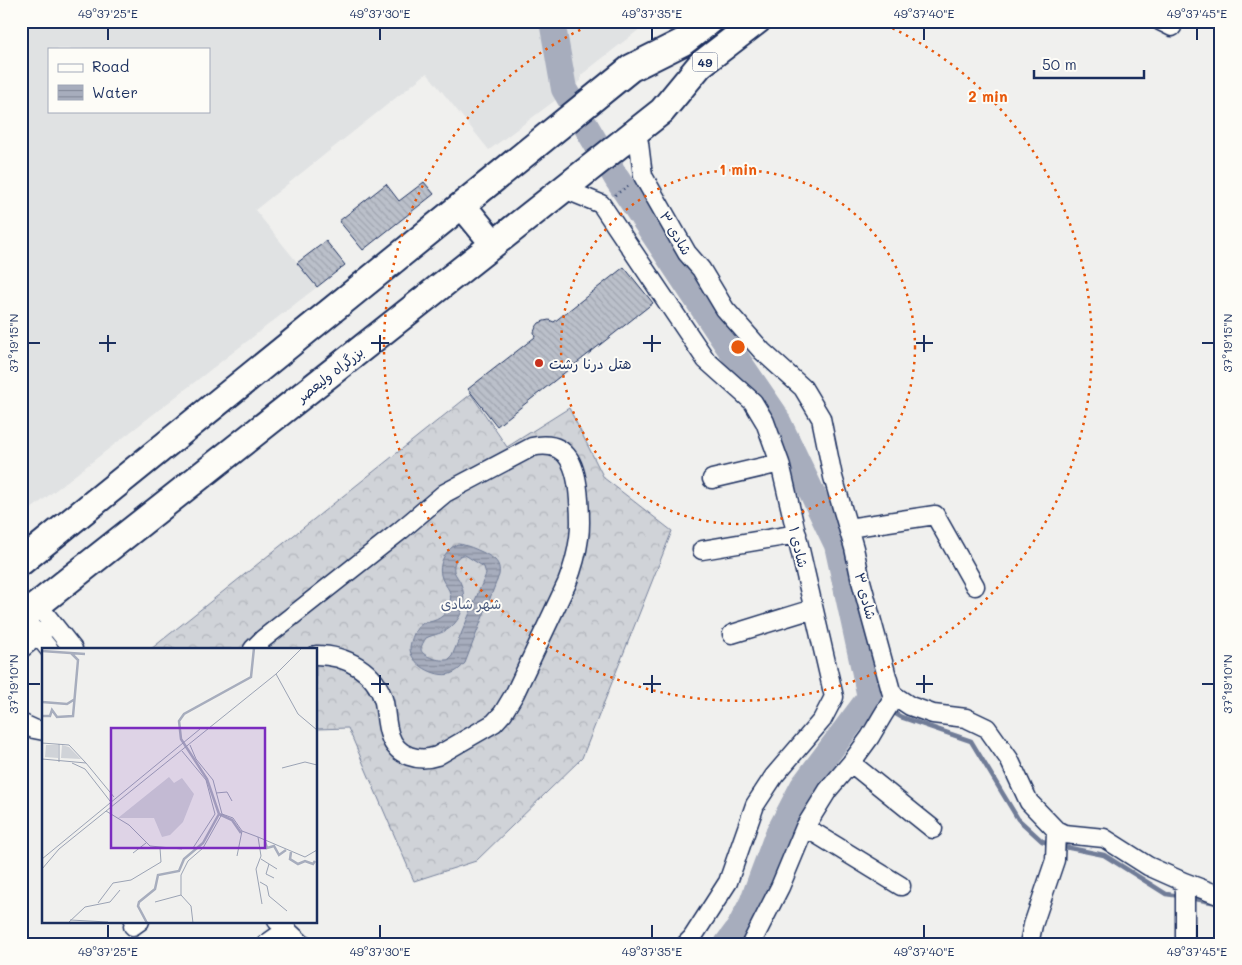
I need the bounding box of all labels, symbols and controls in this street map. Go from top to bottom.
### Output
text: 49°37'25"E [78,5,138,21]
text: 49°37'30"E [350,5,410,21]
text: 49°37'35"E [622,5,682,21]
text: 49°37'40"E [894,5,954,21]
text: 49°37'45"E [1167,5,1227,21]
legend [48,48,210,112]
scale bar [1034,48,1144,80]
road number: 49 [692,52,718,72]
text: 50 m [1042,54,1077,74]
text: Road [92,56,129,76]
text: Water [92,82,138,102]
text: 2 min [968,86,1008,106]
text: 1 min [719,159,757,179]
street label: شادی ۳ [656,208,696,258]
text: 37°19'15"N [5,314,21,372]
text: 37°19'15"N [1219,314,1235,372]
centre of rings [729,338,747,356]
street label: بزرگراه ولیعصر [292,342,367,407]
place label: هتل درنا رشت [549,354,631,373]
marker: هتل درنا رشت [533,357,545,369]
street label: شادی ۱ [785,525,813,569]
street label: شادی ۳ [851,570,881,622]
park label: شهر شادی [441,594,501,613]
inset map [42,648,318,922]
text: 37°19'10"N [5,654,21,714]
text: 37°19'10"N [1219,654,1235,714]
text: 49°37'25"E [78,943,138,959]
text: 49°37'30"E [350,943,410,959]
text: 49°37'35"E [622,943,682,959]
text: 49°37'40"E [894,943,954,959]
text: 49°37'45"E [1167,943,1227,959]

